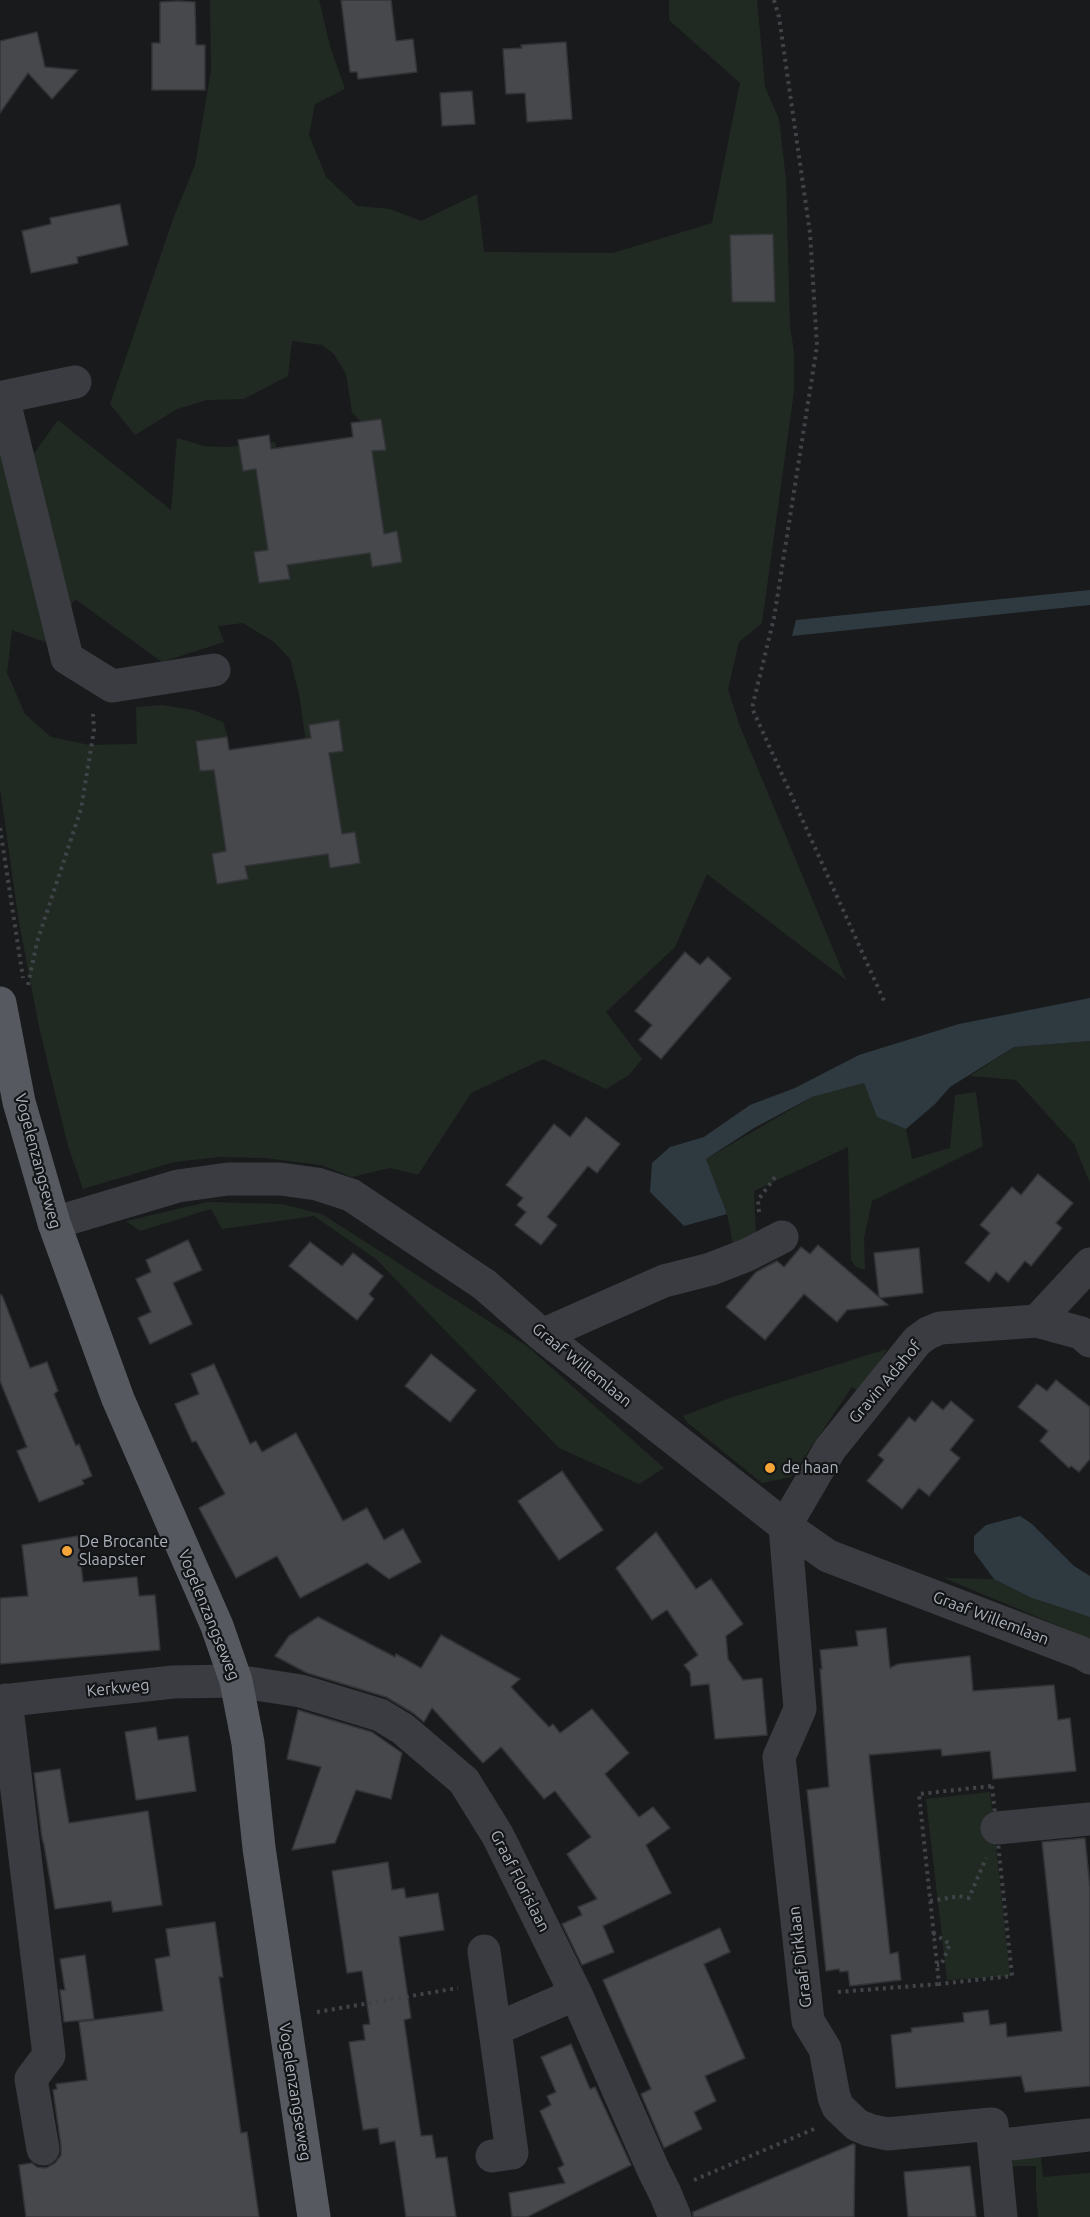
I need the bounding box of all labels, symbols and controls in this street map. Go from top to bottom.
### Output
street label: Vogelenzangseweg [11,1091,65,1231]
street label: Graaf Willemlaan [528,1319,636,1411]
street label: Gravin Adahof [845,1337,925,1427]
place label: de haan [782,1458,839,1478]
marker: de haan [763,1461,777,1475]
place label: De Brocante Slaapster [79,1532,168,1570]
marker: De Brocante Slaapster [60,1544,74,1558]
street label: Vogelenzangseweg [174,1547,244,1683]
street label: Graaf Willemlaan [930,1587,1052,1649]
street label: Kerkweg [86,1675,150,1701]
street label: Graaf Florislaan [486,1827,554,1935]
street label: Graaf Dirklaan [784,1905,816,2009]
street label: Vogelenzangseweg [275,2022,315,2162]

